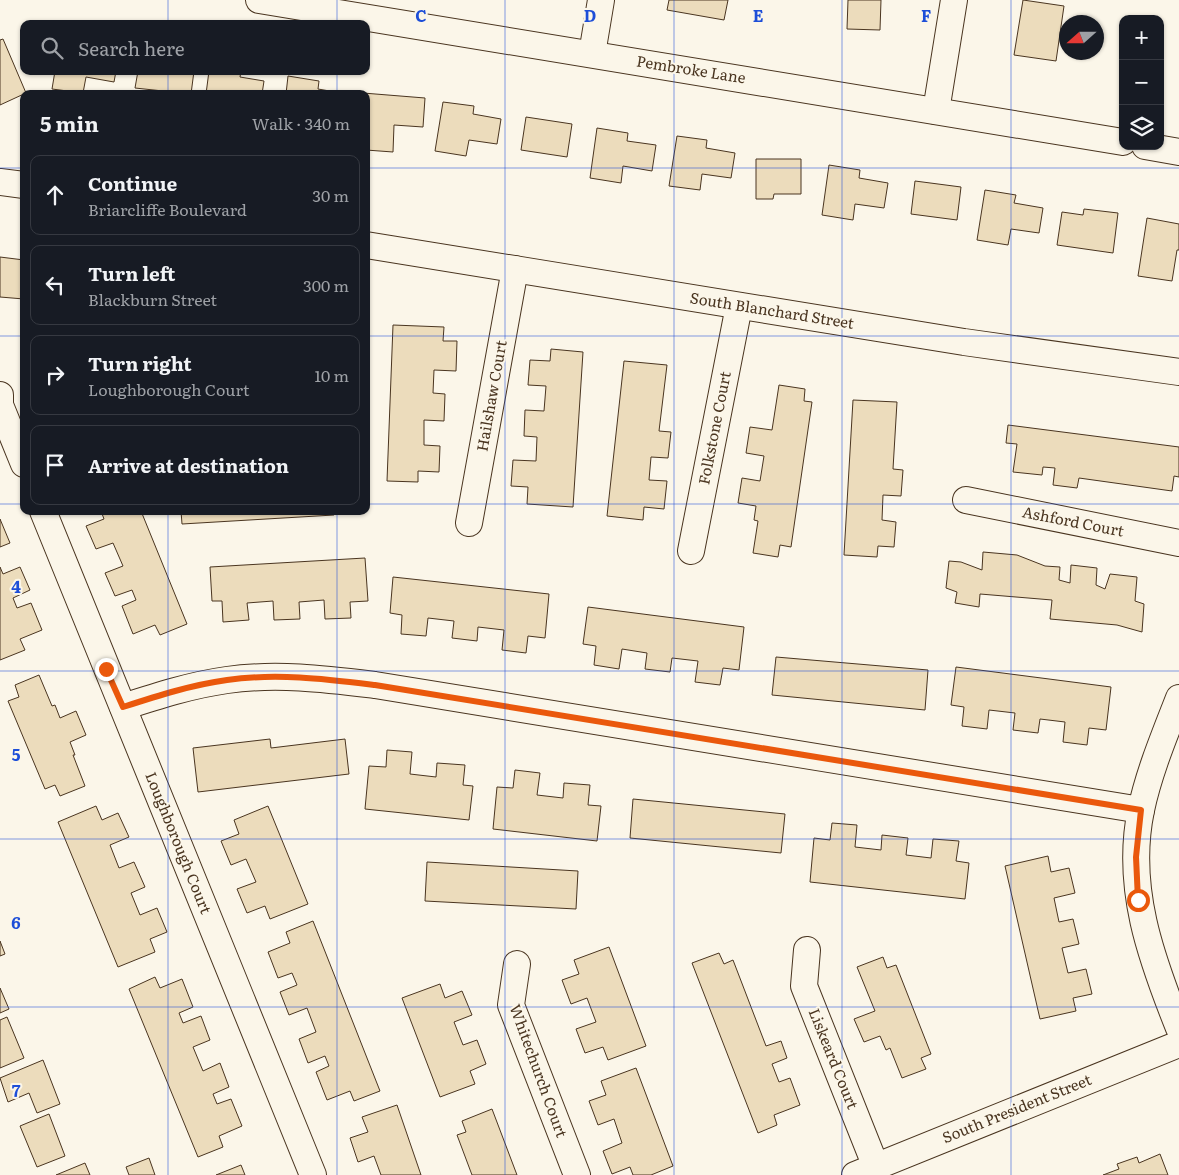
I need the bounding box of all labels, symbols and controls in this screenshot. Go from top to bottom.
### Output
text: C [415,3,427,27]
text: D [584,3,596,27]
text: E [753,3,764,27]
text: F [921,3,931,27]
north arrow [1059,15,1104,60]
map controls [1119,15,1164,150]
button: + [1119,15,1164,60]
search box [20,20,370,75]
icon: search [38,34,66,62]
text: Search here [78,34,185,62]
street label: Pembroke Lane [635,49,748,89]
button: − [1119,60,1164,105]
button: layers [1119,105,1164,150]
text: 5 min [40,107,99,138]
text: Walk · 340 m [252,111,350,135]
text: Continue [88,169,177,197]
icon: ahead [41,181,69,209]
text: 30 m [312,183,349,207]
text: Briarcliffe Boulevard [88,197,247,221]
text: Turn left [88,259,175,287]
icon: left [41,271,69,299]
text: 300 m [303,273,349,297]
street label: South Blanchard Street [689,285,856,334]
text: Blackburn Street [88,287,217,311]
street label: Hailshaw Court [469,338,512,453]
text: Turn right [88,349,192,377]
icon: right [41,361,69,389]
text: 10 m [315,363,349,387]
street label: Folkstone Court [691,369,736,486]
text: Loughborough Court [88,377,250,401]
icon: arrive [41,451,69,479]
text: Arrive at destination [88,451,289,479]
street label: Ashford Court [1021,499,1126,542]
text: 4 [11,574,21,598]
route end [95,658,118,681]
text: 5 [12,742,21,766]
street label: Loughborough Court [140,768,218,917]
route start [1127,889,1150,912]
text: 6 [11,910,21,934]
street label: Whitechurch Court [505,1001,574,1140]
street label: Liskeard Court [804,1005,865,1112]
street label: South President Street [938,1067,1095,1148]
text: 7 [12,1078,21,1102]

